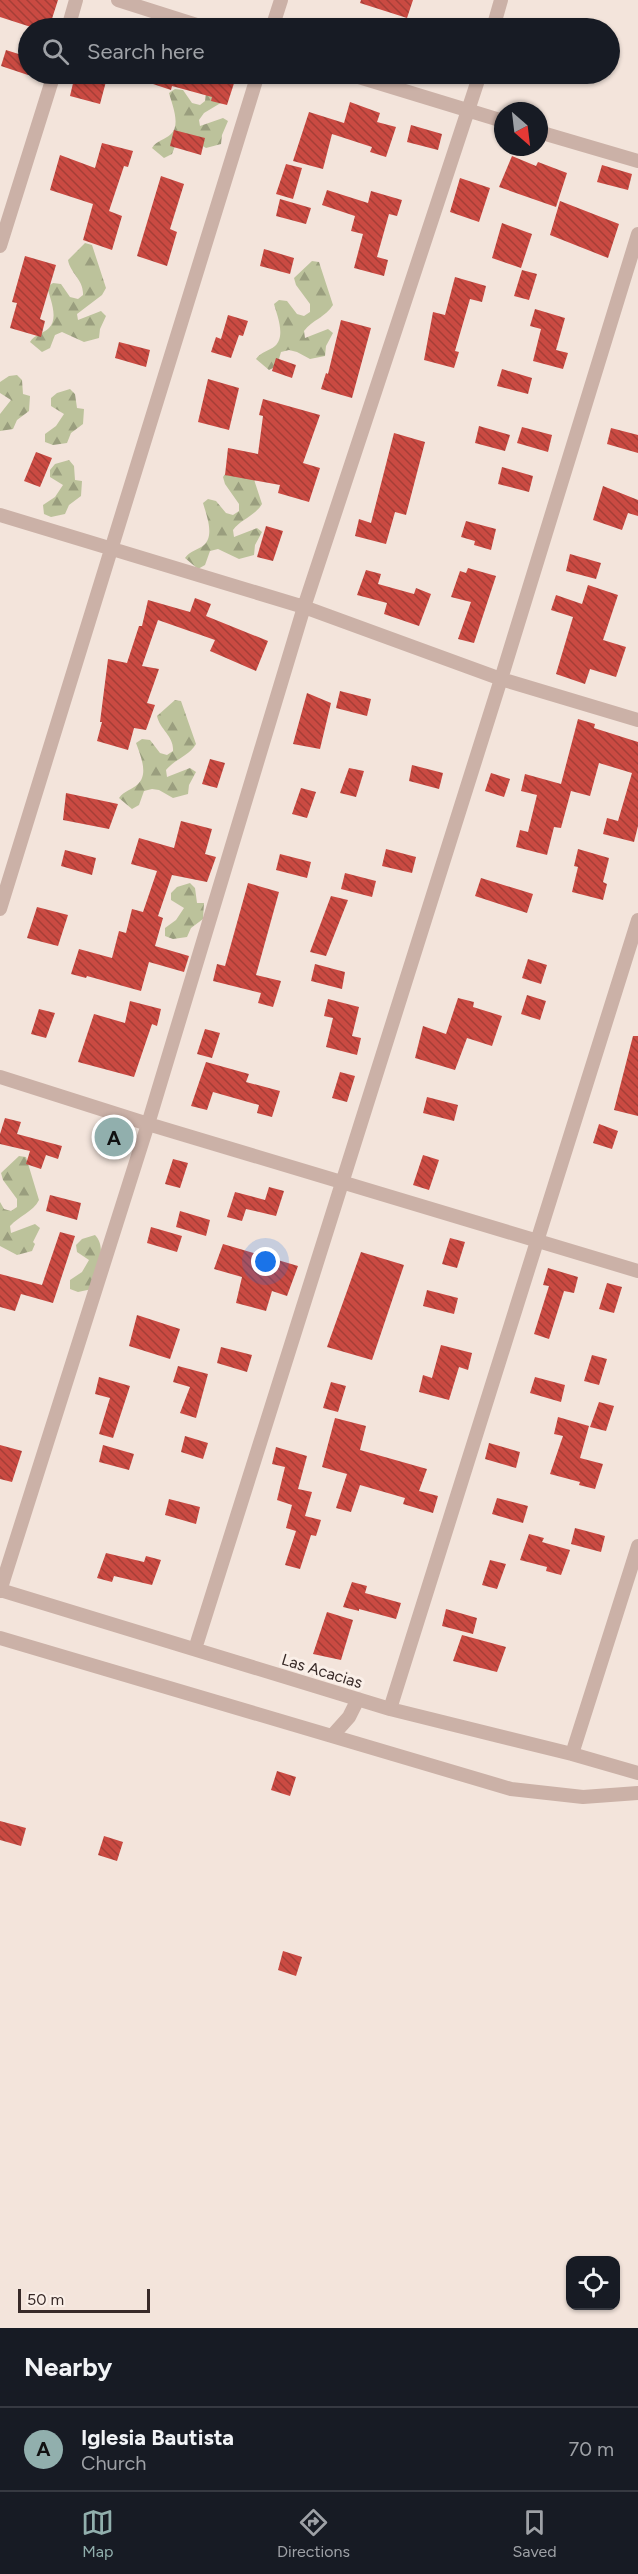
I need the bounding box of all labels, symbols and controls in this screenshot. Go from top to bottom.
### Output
search box [18,18,620,84]
icon: search [39,35,72,68]
text: Search here [87,38,205,65]
north arrow [494,102,548,156]
pin: A [94,1114,134,1160]
your location [251,1247,280,1276]
street label: Las Acacias [279,1650,365,1692]
map controls [566,2256,620,2310]
button: locate [566,2256,620,2310]
scale bar [18,2286,150,2314]
text: 50 m [27,2290,64,2309]
text: Nearby [24,2351,112,2383]
text: Iglesia Bautista [81,2424,234,2451]
text: A [36,2437,51,2461]
text: 70 m [568,2437,614,2461]
text: Church [81,2451,146,2475]
tab: Map [81,2506,114,2561]
tab: Directions [277,2506,350,2561]
tab: Saved [513,2506,557,2561]

